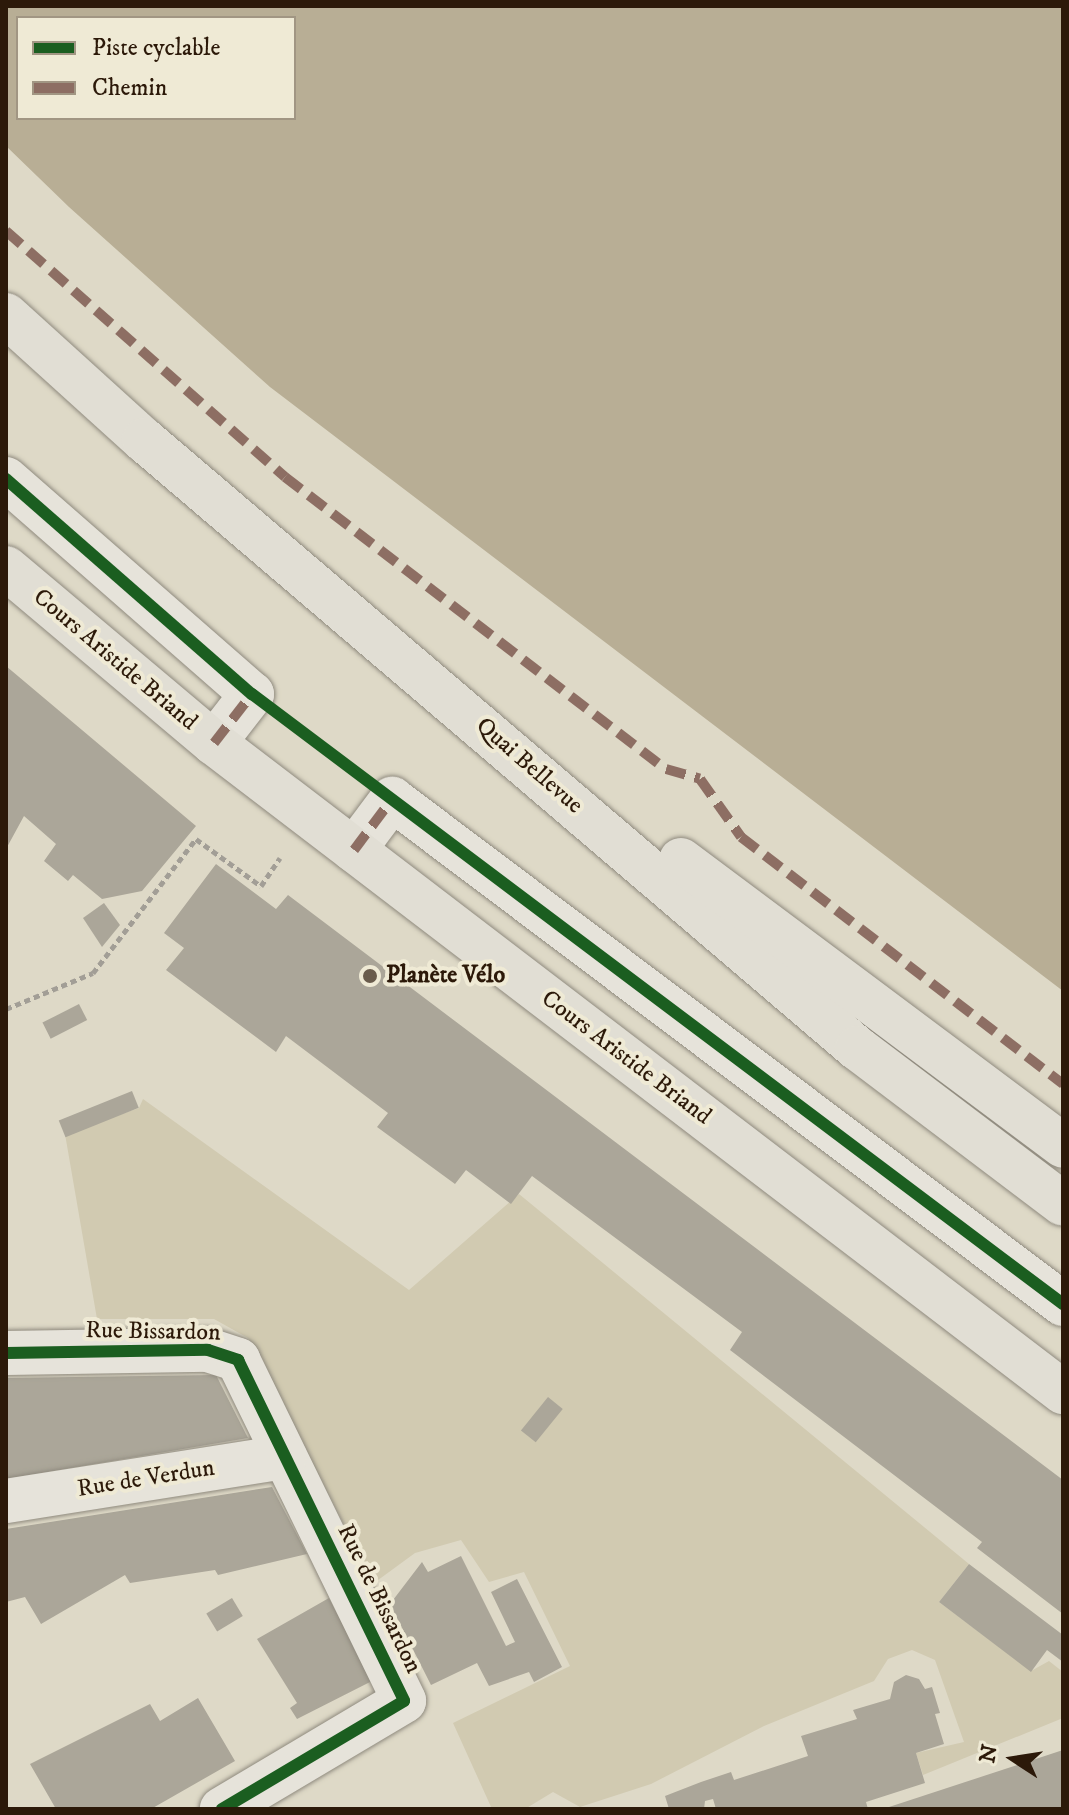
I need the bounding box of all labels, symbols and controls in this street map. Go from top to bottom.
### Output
legend [16,16,296,120]
text: Piste cyclable [92,33,220,63]
text: Chemin [92,73,167,103]
street label: Cours Aristide Briand [27,583,203,737]
street label: Quai Bellevue [470,712,588,820]
place label: Planète Vélo [386,962,505,990]
marker: Planète Vélo [361,967,379,985]
street label: Cours Aristide Briand [535,985,717,1131]
street label: Rue Bissardon [85,1316,221,1348]
street label: Rue de Verdun [75,1454,217,1504]
street label: Rue de Bissardon [331,1520,427,1678]
north arrow [973,1719,1053,1799]
text: N [974,1742,1004,1766]

